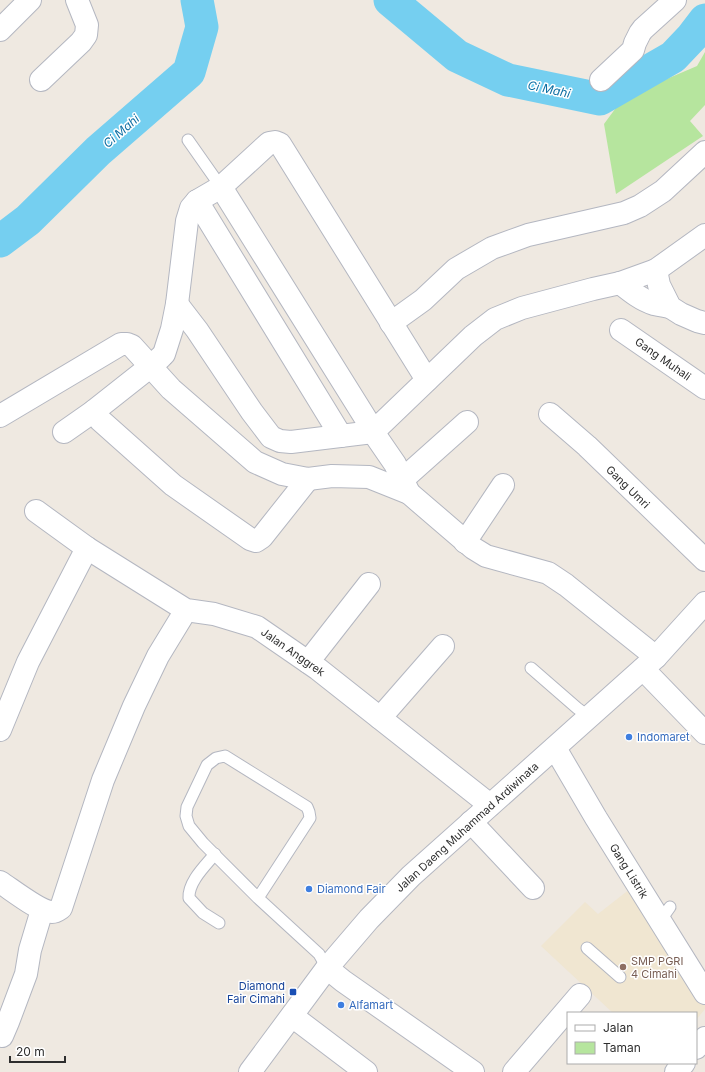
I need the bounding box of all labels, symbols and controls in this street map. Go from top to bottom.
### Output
water label: Ci Mahi [526,77,573,101]
water label: Ci Mahi [100,110,143,151]
street label: Gang Muhali [632,335,694,383]
street label: Gang Umri [603,463,653,511]
street label: Jalan Anggrek [258,625,328,679]
place label: Indomaret [637,730,690,744]
marker: Indomaret [624,732,634,742]
street label: Jalan Daeng Muhammad Ardiwinata [393,759,541,895]
street label: Gang Listrik [607,841,651,901]
place label: Diamond Fair [317,882,386,896]
marker: Diamond Fair [304,884,314,894]
place label: SMP PGRI 4 Cimahi [631,954,683,981]
marker: SMP PGRI 4 Cimahi [618,962,628,972]
place label: Diamond Fair Cimahi [227,979,285,1006]
marker: Diamond Fair Cimahi [288,987,298,997]
place label: Alfamart [349,998,393,1012]
marker: Alfamart [336,1000,346,1010]
legend [567,1012,697,1064]
text: Jalan [603,1020,633,1035]
scale bar [10,1038,65,1064]
text: Taman [603,1040,641,1055]
text: 20 m [16,1044,45,1059]

